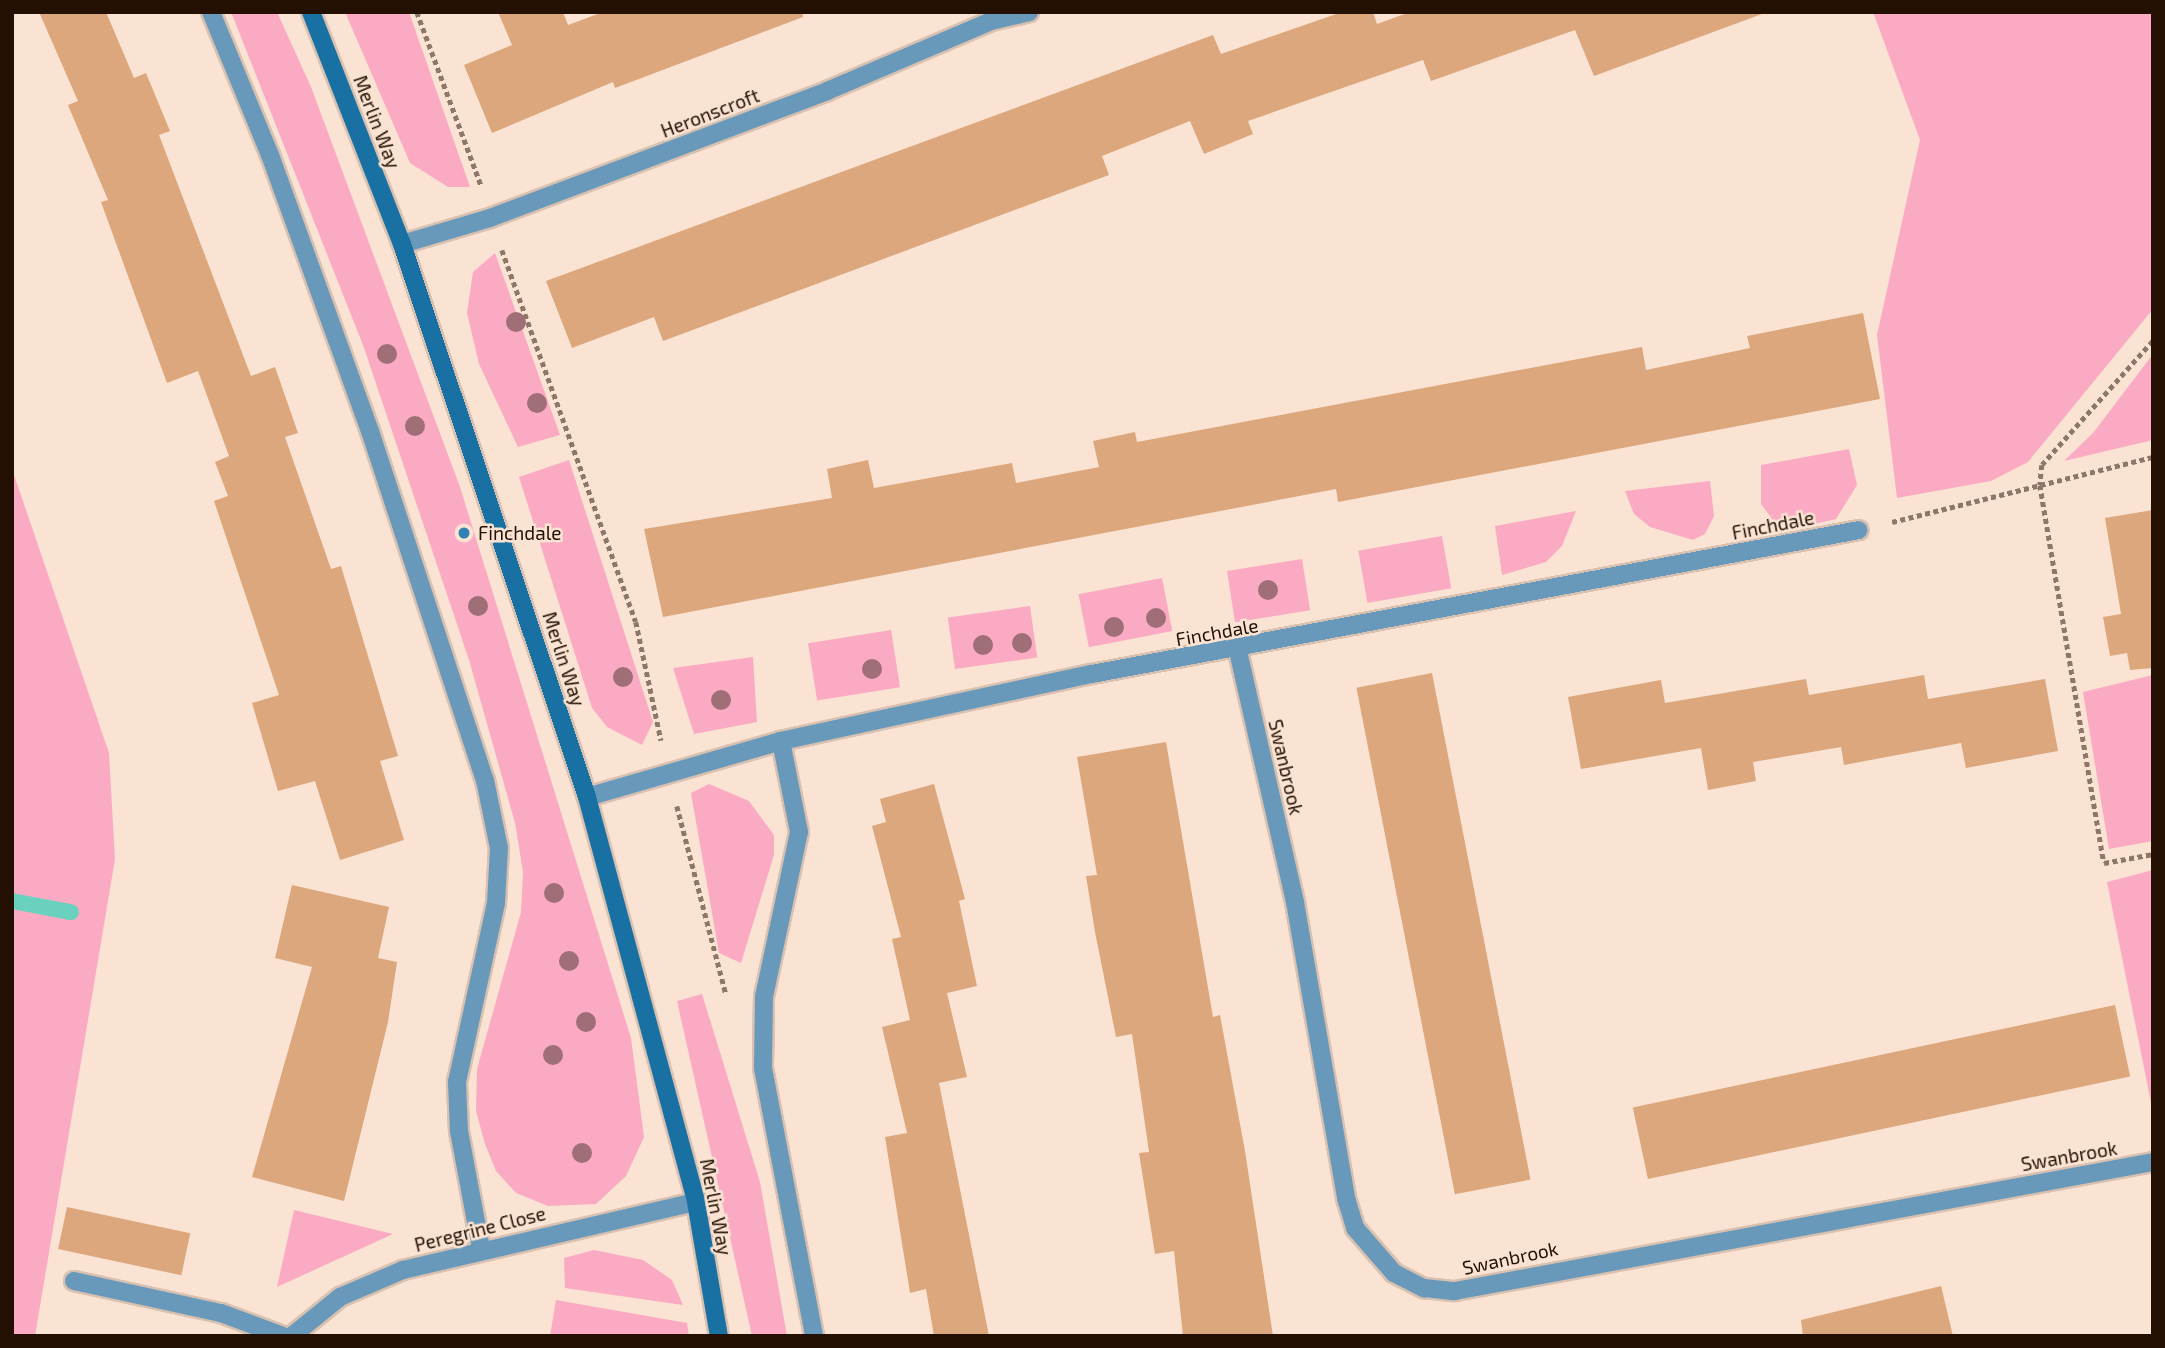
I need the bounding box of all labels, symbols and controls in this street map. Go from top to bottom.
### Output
street label: Merlin Way [349,72,405,172]
street label: Heronscroft [658,84,762,142]
street label: Finchdale [1730,506,1816,544]
place label: Finchdale [478,522,561,544]
marker: Finchdale [456,525,472,541]
street label: Merlin Way [538,609,590,709]
street label: Finchdale [1174,614,1260,650]
street label: Swanbrook [1264,717,1308,817]
street label: Swanbrook [2019,1136,2119,1176]
street label: Merlin Way [695,1157,737,1257]
street label: Peregrine Close [412,1202,548,1256]
street label: Swanbrook [1460,1237,1560,1279]

